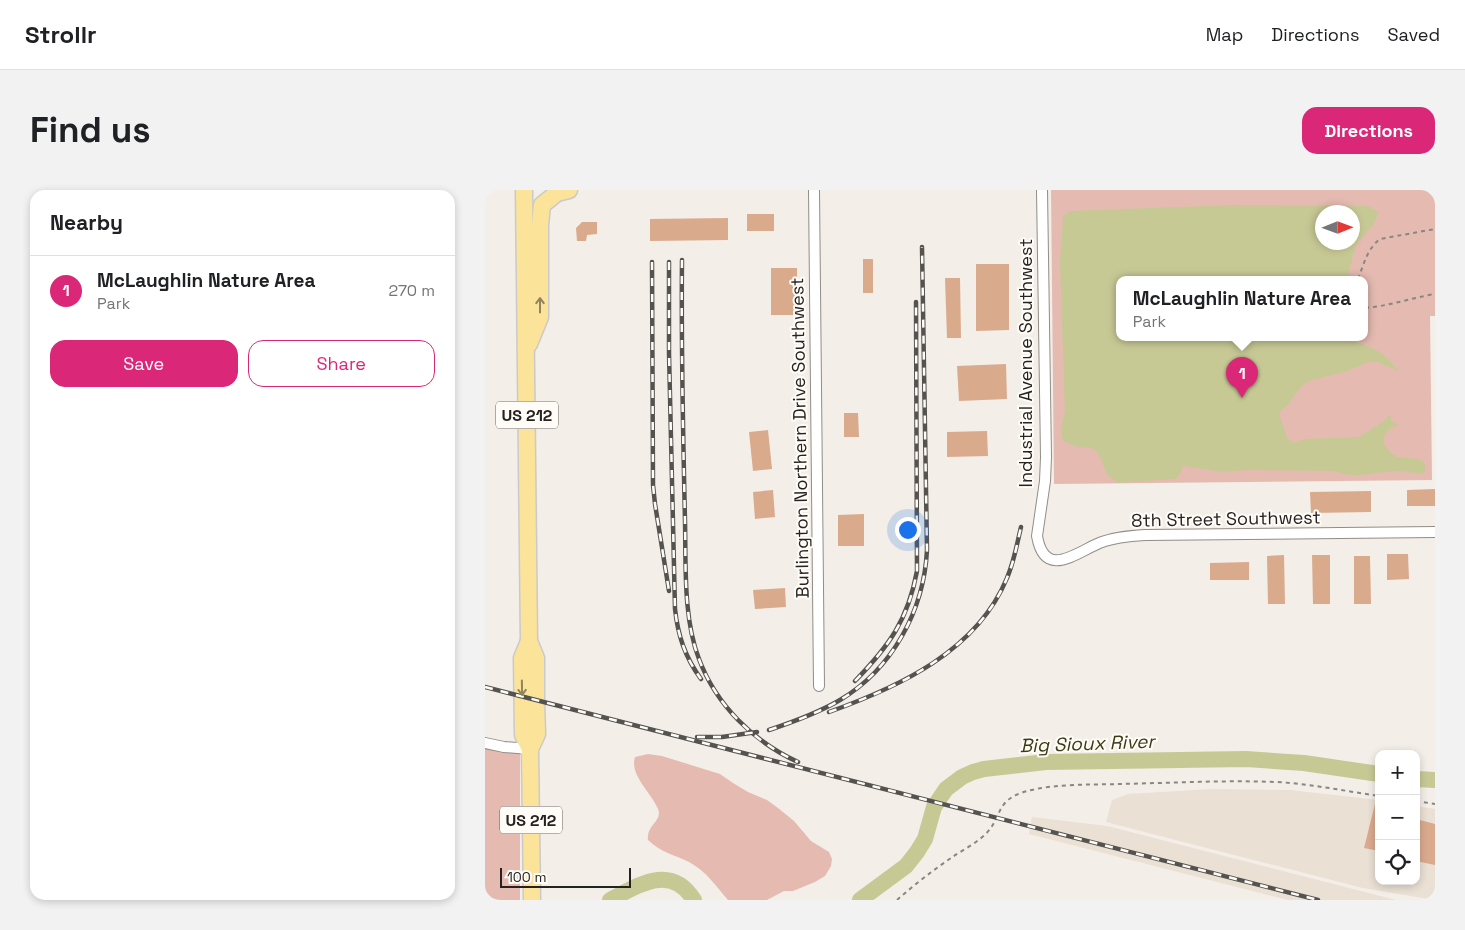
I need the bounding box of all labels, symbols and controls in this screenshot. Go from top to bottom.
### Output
text: Strollr [25,19,97,50]
text: Map [1206,23,1243,46]
text: Directions [1271,23,1360,46]
text: Saved [1388,23,1440,46]
button: Directions [1302,107,1435,154]
text: Find us [30,108,151,152]
north arrow [1315,205,1360,250]
text: Nearby [50,209,123,236]
street label: Industrial Avenue Southwest [1014,239,1037,487]
text: McLaughlin Nature Area [97,268,315,293]
popup [1116,276,1368,341]
street label: Burlington Northern Drive Southwest [785,277,814,599]
text: 1 [62,280,70,301]
text: 270 m [388,280,435,301]
text: McLaughlin Nature Area [1133,286,1351,311]
text: Park [97,293,130,314]
one-way arrow [535,297,545,313]
text: Park [1133,311,1166,332]
button: Save [50,340,238,387]
button: Share [248,340,435,387]
pin: 1 [1226,357,1258,398]
road number: US 212 [496,402,558,428]
street label: 8th Street Southwest [1131,505,1321,532]
your location [895,517,921,543]
one-way arrow [517,680,527,696]
water label: Big Sioux River [1019,729,1157,758]
map controls [1375,750,1420,885]
button: + [1375,750,1420,795]
button: − [1375,795,1420,840]
road number: US 212 [500,806,562,834]
button: locate [1375,840,1420,885]
scale bar [500,865,631,888]
text: 100 m [507,868,546,886]

